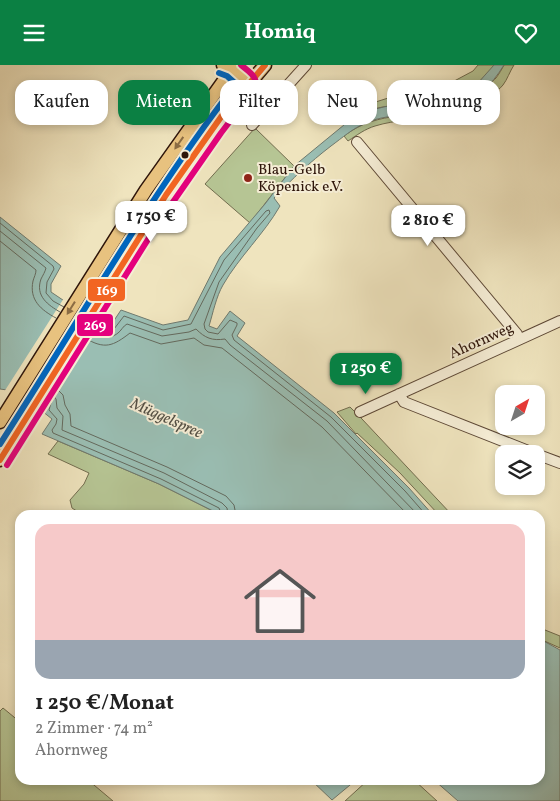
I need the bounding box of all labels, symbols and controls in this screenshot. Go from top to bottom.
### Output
text: Homiq [244,17,316,48]
icon: menu [20,19,48,47]
icon: heart [512,19,540,47]
chip: Kaufen [15,80,108,125]
chip: Mieten [118,80,210,125]
chip: Filter [220,80,298,125]
chip: Neu [308,80,377,125]
chip: Wohnung [387,80,500,125]
one-way arrow [174,136,184,150]
unlabelled marker [180,150,190,160]
place label: Blau-Gelb Köpenick e.V. [258,160,343,198]
marker: Blau-Gelb Köpenick e.V. [242,172,254,184]
pin: 1 750 € [105,201,197,243]
pin: 2 810 € [382,205,474,247]
text: 1 750 € [126,206,176,228]
text: 2 810 € [402,210,454,232]
line badge: 169 [87,278,126,302]
text: 169 [96,282,118,301]
one-way arrow [67,301,76,314]
line badge: 269 [76,313,114,337]
text: 269 [84,317,107,336]
street label: Ahornweg [446,318,517,365]
pin: 1 250 € [320,353,412,395]
text: 1 250 € [341,358,391,380]
north arrow [495,385,545,435]
map controls [495,385,545,495]
water label: Müggelspree [126,393,206,445]
button: layers [495,445,545,495]
icon: home [235,556,325,646]
text: 1 250 €/Monat [35,689,174,718]
text: 2 Zimmer · 74 m² [35,718,153,740]
text: Ahornweg [35,740,108,762]

